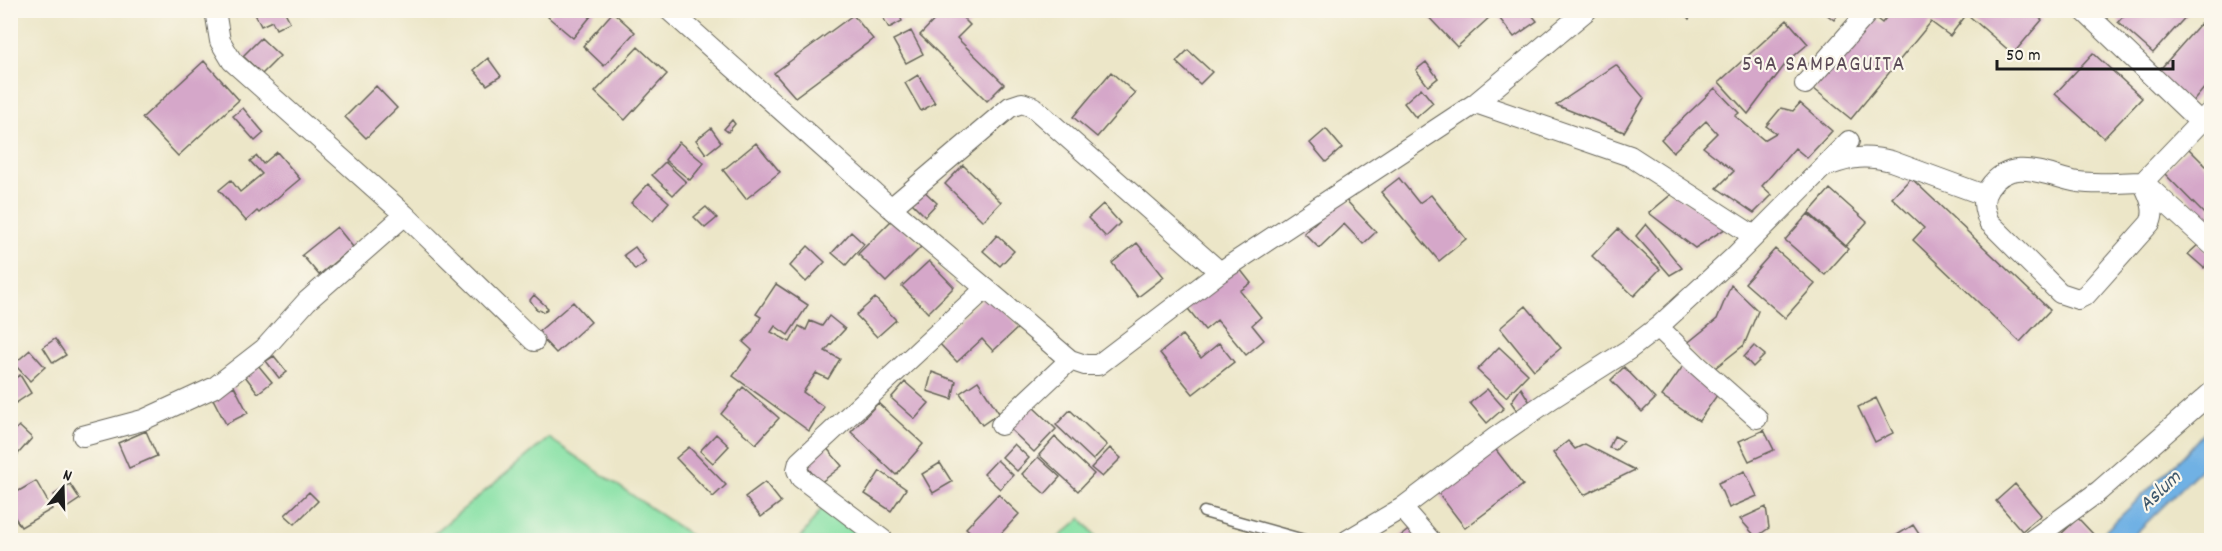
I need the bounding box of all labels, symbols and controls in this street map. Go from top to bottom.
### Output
scale bar [1997,33,2172,71]
text: 50 m [2006,44,2041,69]
district label: 59A SAMPAGUITA [1742,50,1906,81]
north arrow [33,458,93,518]
text: N [60,464,75,488]
water label: Aslum [2133,464,2189,520]

